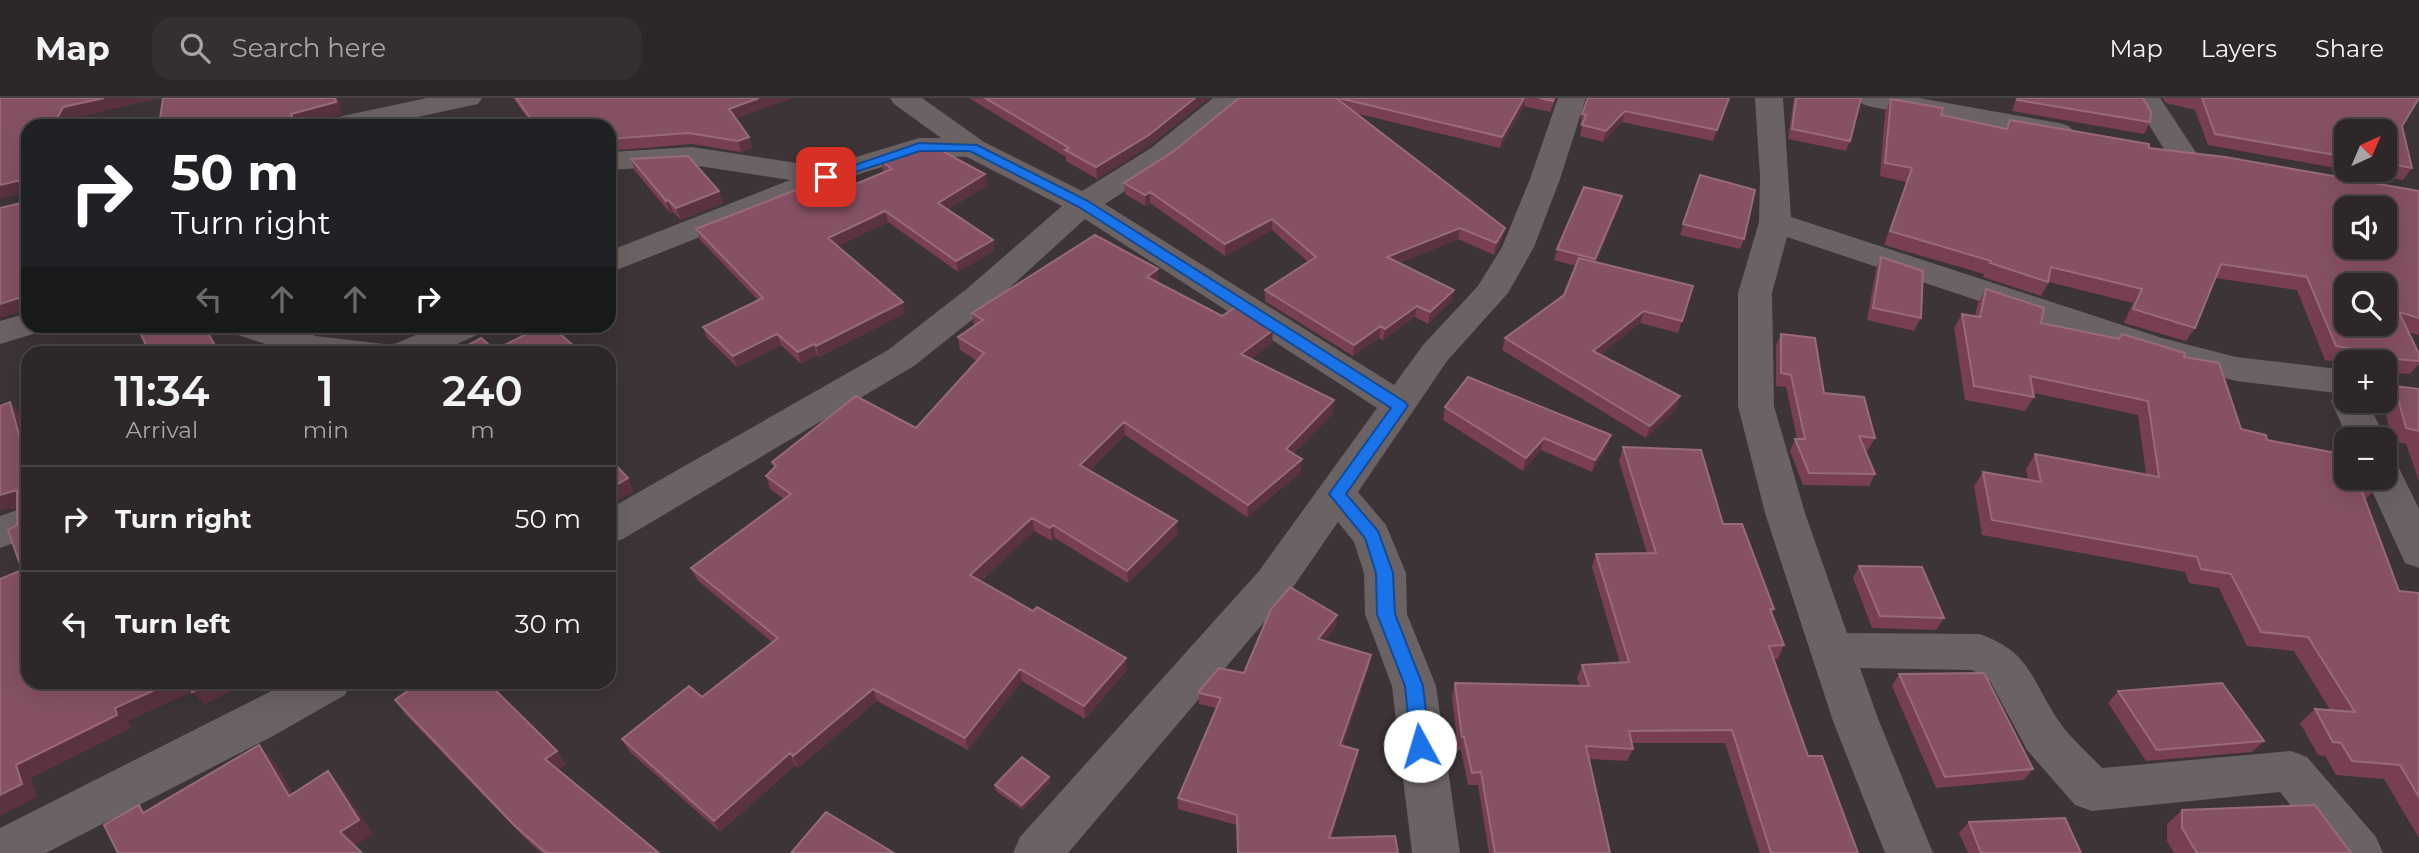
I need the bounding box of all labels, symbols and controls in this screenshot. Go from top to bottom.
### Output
search box [152,17,642,80]
text: Map [35,28,110,68]
icon: search [176,29,214,67]
text: Search here [232,32,386,64]
text: Map [2109,34,2163,63]
text: Layers [2201,34,2277,63]
text: Share [2315,34,2384,63]
north arrow [2334,119,2398,182]
map controls [2334,119,2397,490]
text: 50 m [171,143,299,202]
icon: right [56,147,147,238]
pin [796,147,856,207]
icon: arrive [807,158,845,196]
button: sound [2334,196,2397,259]
text: Turn right [171,203,331,242]
button: search [2334,273,2397,336]
icon: left [190,280,228,318]
icon: ahead [263,280,301,318]
icon: ahead [336,280,374,318]
icon: right [409,280,447,318]
button: + [2334,350,2397,413]
text: 11:34 [114,365,209,417]
text: 1 [318,365,334,417]
text: 240 [442,365,523,417]
text: Arrival [126,416,198,444]
text: min [303,416,349,444]
text: m [470,416,495,444]
button: − [2334,427,2397,490]
icon: right [56,500,94,538]
text: Turn right [115,503,251,535]
text: 50 m [515,503,581,535]
icon: left [56,605,94,643]
text: Turn left [115,608,231,640]
text: 30 m [515,608,581,640]
position arrow [1383,709,1457,783]

